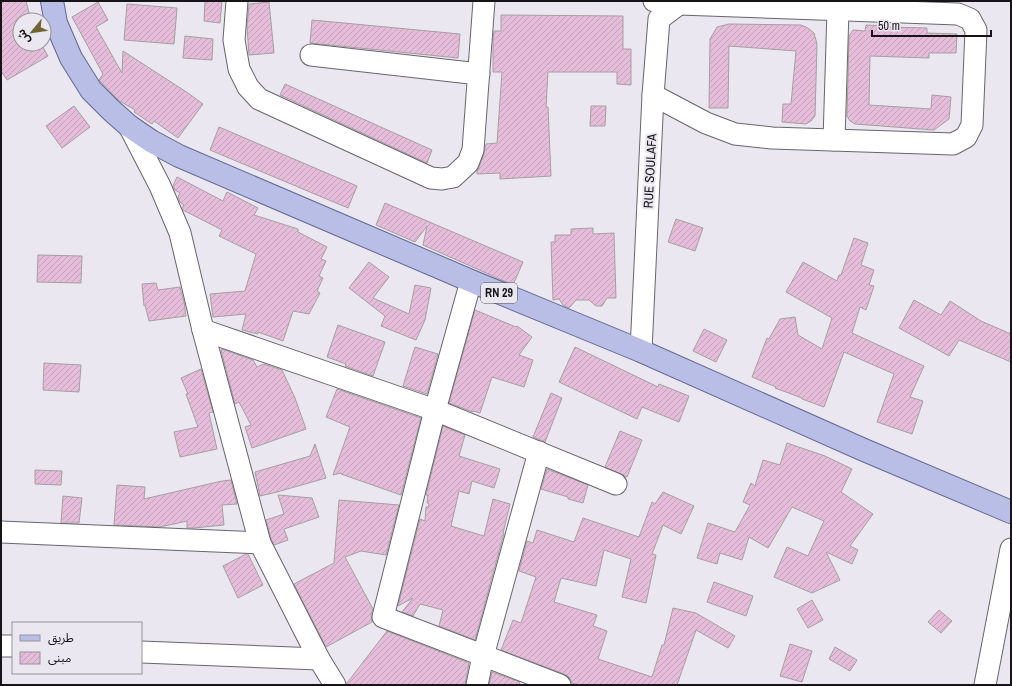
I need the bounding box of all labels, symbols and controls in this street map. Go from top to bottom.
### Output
north arrow [12,12,52,52]
scale bar [872,12,991,38]
text: 50 m [878,18,900,34]
text: ش [13,27,33,47]
street label: RUE SOULAFA [640,132,660,209]
road number: RN 29 [481,283,517,303]
legend [12,622,142,674]
text: طريق [48,630,74,646]
text: مبنى [48,650,71,666]

